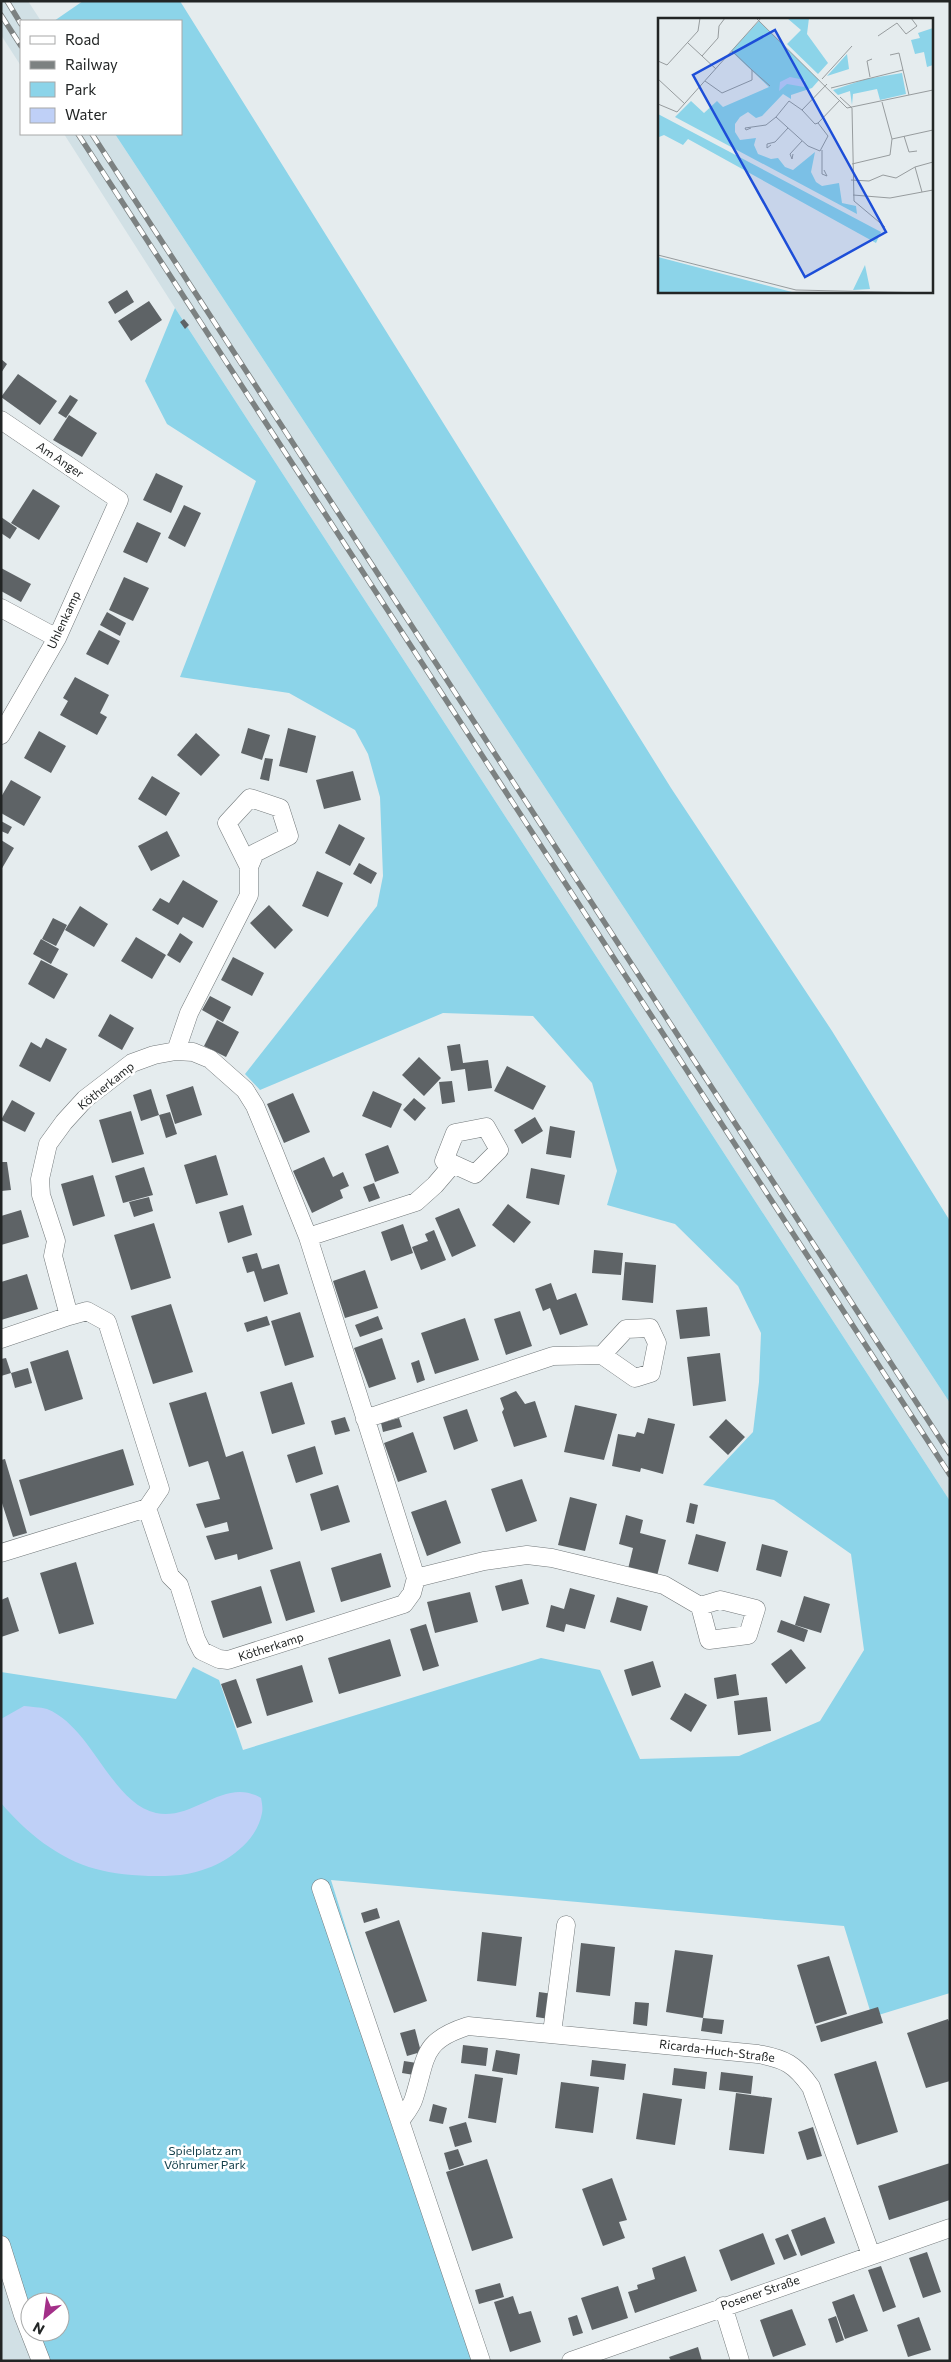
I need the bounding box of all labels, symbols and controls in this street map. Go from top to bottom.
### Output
inset map [658,18,934,292]
legend [20,20,182,135]
text: Road [65,30,100,48]
text: Railway [65,55,118,73]
text: Park [65,80,96,98]
text: Water [65,105,107,123]
street label: Am Anger [34,438,87,480]
street label: Uhlenkamp [44,588,83,651]
street label: Kötherkamp [75,1058,136,1112]
street label: Kötherkamp [236,1629,305,1663]
street label: Ricarda-Huch-Straße [659,2036,776,2064]
park label: Spielplatz am Vöhrumer Park [164,2143,246,2171]
street label: Posener Straße [718,2272,801,2312]
north arrow [20,2292,70,2342]
text: N [30,2319,47,2339]

